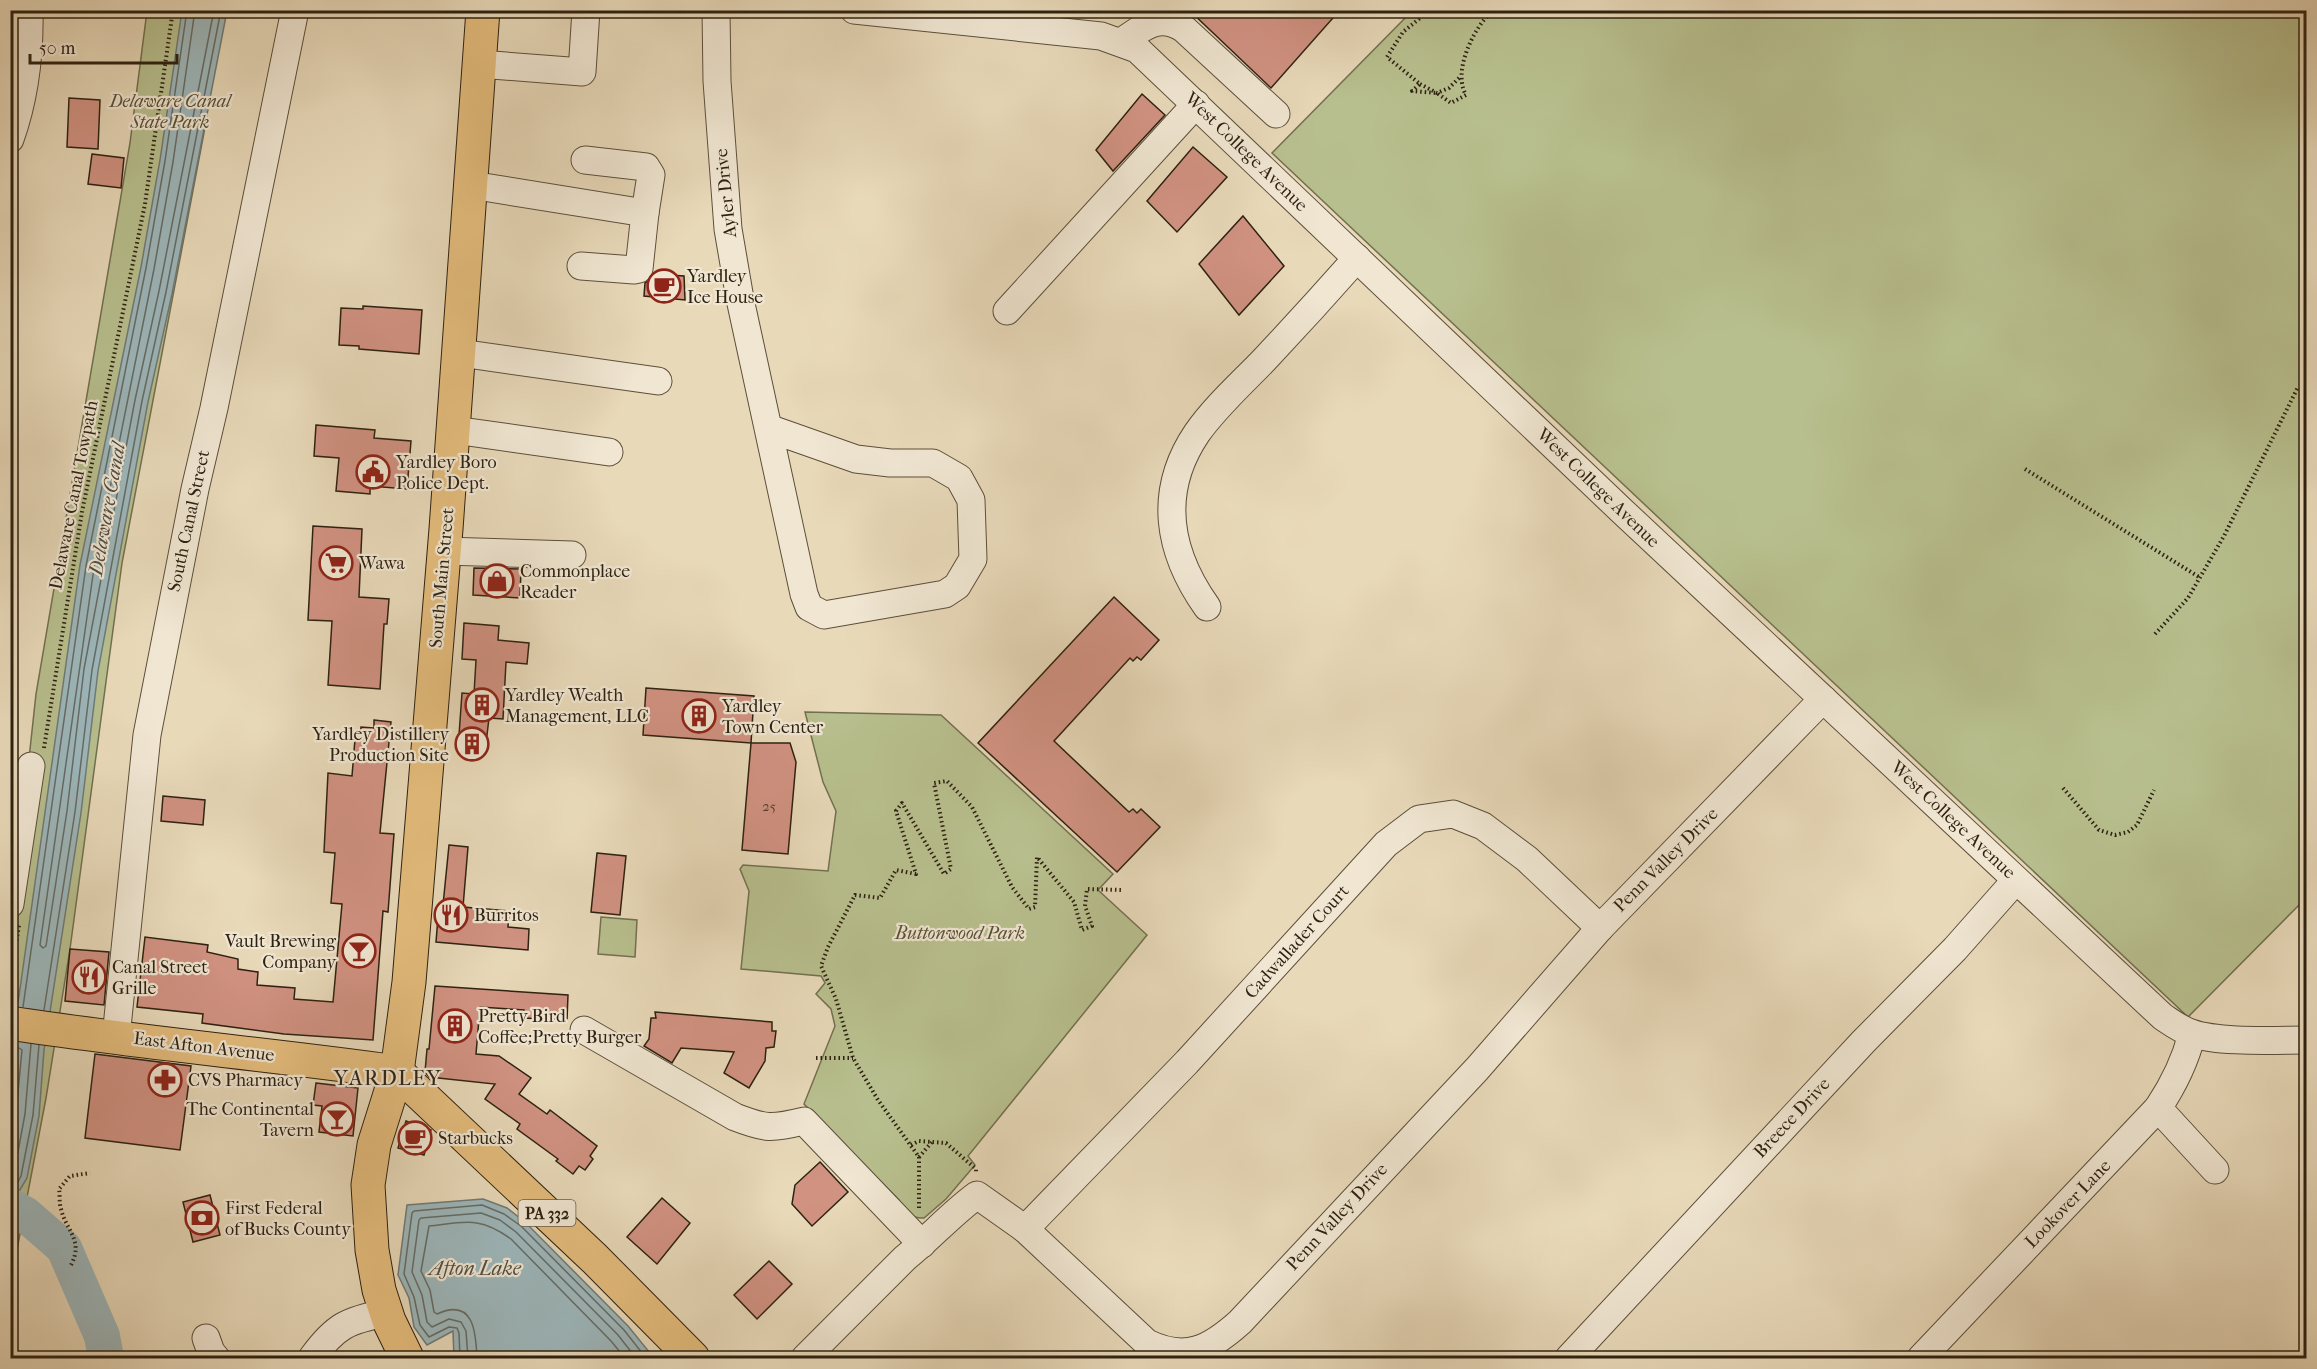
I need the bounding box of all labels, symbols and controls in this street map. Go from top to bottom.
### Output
scale bar [30,27,177,65]
text: 50 m [39,38,76,59]
street label: West College Avenue [1179,87,1312,216]
park label: Delaware Canal State Park [108,91,233,133]
street label: Ayler Drive [711,147,741,240]
place label: Yardley Ice House [686,266,763,308]
cafe icon: Yardley Ice House [646,268,682,304]
street label: Delaware Canal Towpath [45,398,103,592]
street label: West College Avenue [1531,423,1664,552]
water label: Delaware Canal [84,439,130,579]
street label: South Canal Street [164,448,214,594]
place label: Yardley Boro Police Dept. [395,452,497,494]
public building icon: Yardley Boro Police Dept. [355,454,391,490]
street label: South Main Street [425,506,459,649]
supermarket icon: Wawa [318,545,354,581]
place label: Wawa [358,553,406,574]
place label: Commonplace Reader [520,561,630,603]
shop icon: Commonplace Reader [479,563,515,599]
place label: Yardley Wealth Management, LLC [504,685,649,727]
building icon: Yardley Wealth Management, LLC [464,687,500,723]
place label: Yardley Town Center [721,696,824,738]
building icon: Yardley Town Center [681,698,717,734]
place label: Yardley Distillery Production Site [311,724,450,766]
building icon: Yardley Distillery Production Site [454,726,490,762]
street label: West College Avenue [1886,756,2020,883]
house number: 25 [762,797,776,815]
street label: Penn Valley Drive [1609,803,1723,917]
street label: Cadwallader Court [1240,880,1354,1003]
restaurant icon: Burritos [433,897,469,933]
place label: Burritos [474,905,539,926]
park label: Buttonwood Park [894,923,1025,944]
place label: Vault Brewing Company [224,931,337,973]
bar icon: Vault Brewing Company [341,933,377,969]
place label: Canal Street Grille [112,957,208,999]
restaurant icon: Canal Street Grille [71,959,107,995]
place label: Pretty Bird Coffee;Pretty Burger [478,1006,642,1048]
building icon: Pretty Bird Coffee;Pretty Burger [437,1008,473,1044]
street label: East Afton Avenue [132,1028,276,1066]
pharmacy icon: CVS Pharmacy [147,1062,183,1098]
district label: YARDLEY [333,1066,442,1090]
place label: CVS Pharmacy [188,1070,304,1091]
street label: Breece Drive [1750,1074,1834,1162]
place label: The Continental Tavern [186,1099,315,1141]
bar icon: The Continental Tavern [319,1101,355,1137]
cafe icon: Starbucks [397,1120,433,1156]
place label: Starbucks [438,1128,513,1149]
street label: Lookover Lane [2021,1155,2115,1252]
street label: Penn Valley Drive [1282,1159,1392,1275]
place label: First Federal of Bucks County [225,1198,352,1240]
bank icon: First Federal of Bucks County [184,1200,220,1236]
road number: PA 332 [518,1200,576,1226]
water label: Afton Lake [426,1257,522,1280]

